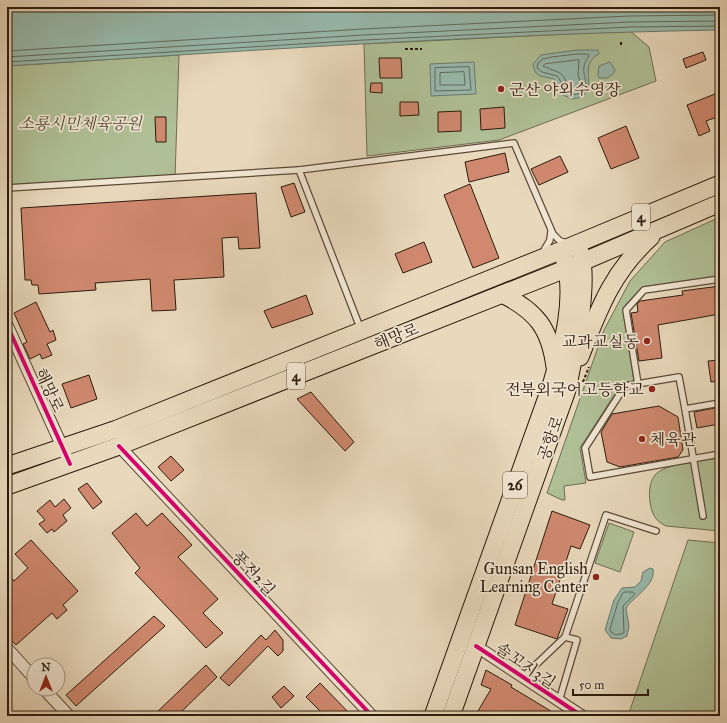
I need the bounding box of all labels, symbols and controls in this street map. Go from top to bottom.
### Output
place label: 군산 야외수영장 [509,80,621,99]
marker: 군산 야외수영장 [496,84,506,94]
park label: 소룡시민체육공원 [18,114,143,133]
road number: 4 [632,204,650,230]
street label: 해망로 [371,319,422,354]
place label: 교과교실동 [562,332,640,351]
marker: 교과교실동 [642,336,652,346]
road number: 4 [287,363,305,389]
street label: 해망로 [31,365,68,416]
place label: 전북외국어고등학교 [505,380,644,399]
marker: 전북외국어고등학교 [647,384,657,394]
street label: 공항로 [534,413,568,463]
place label: 체육관 [650,430,697,449]
marker: 체육관 [637,434,647,444]
road number: 26 [503,472,527,498]
street label: 풍전2길 [228,547,279,600]
place label: Gunsan English Learning Center [480,559,588,597]
marker: Gunsan English Learning Center [591,572,601,582]
street label: 솔꼬지3길 [492,638,559,692]
north arrow [26,657,66,697]
text: N [41,661,51,674]
scale bar [573,671,648,697]
text: 50 m [579,678,604,692]

